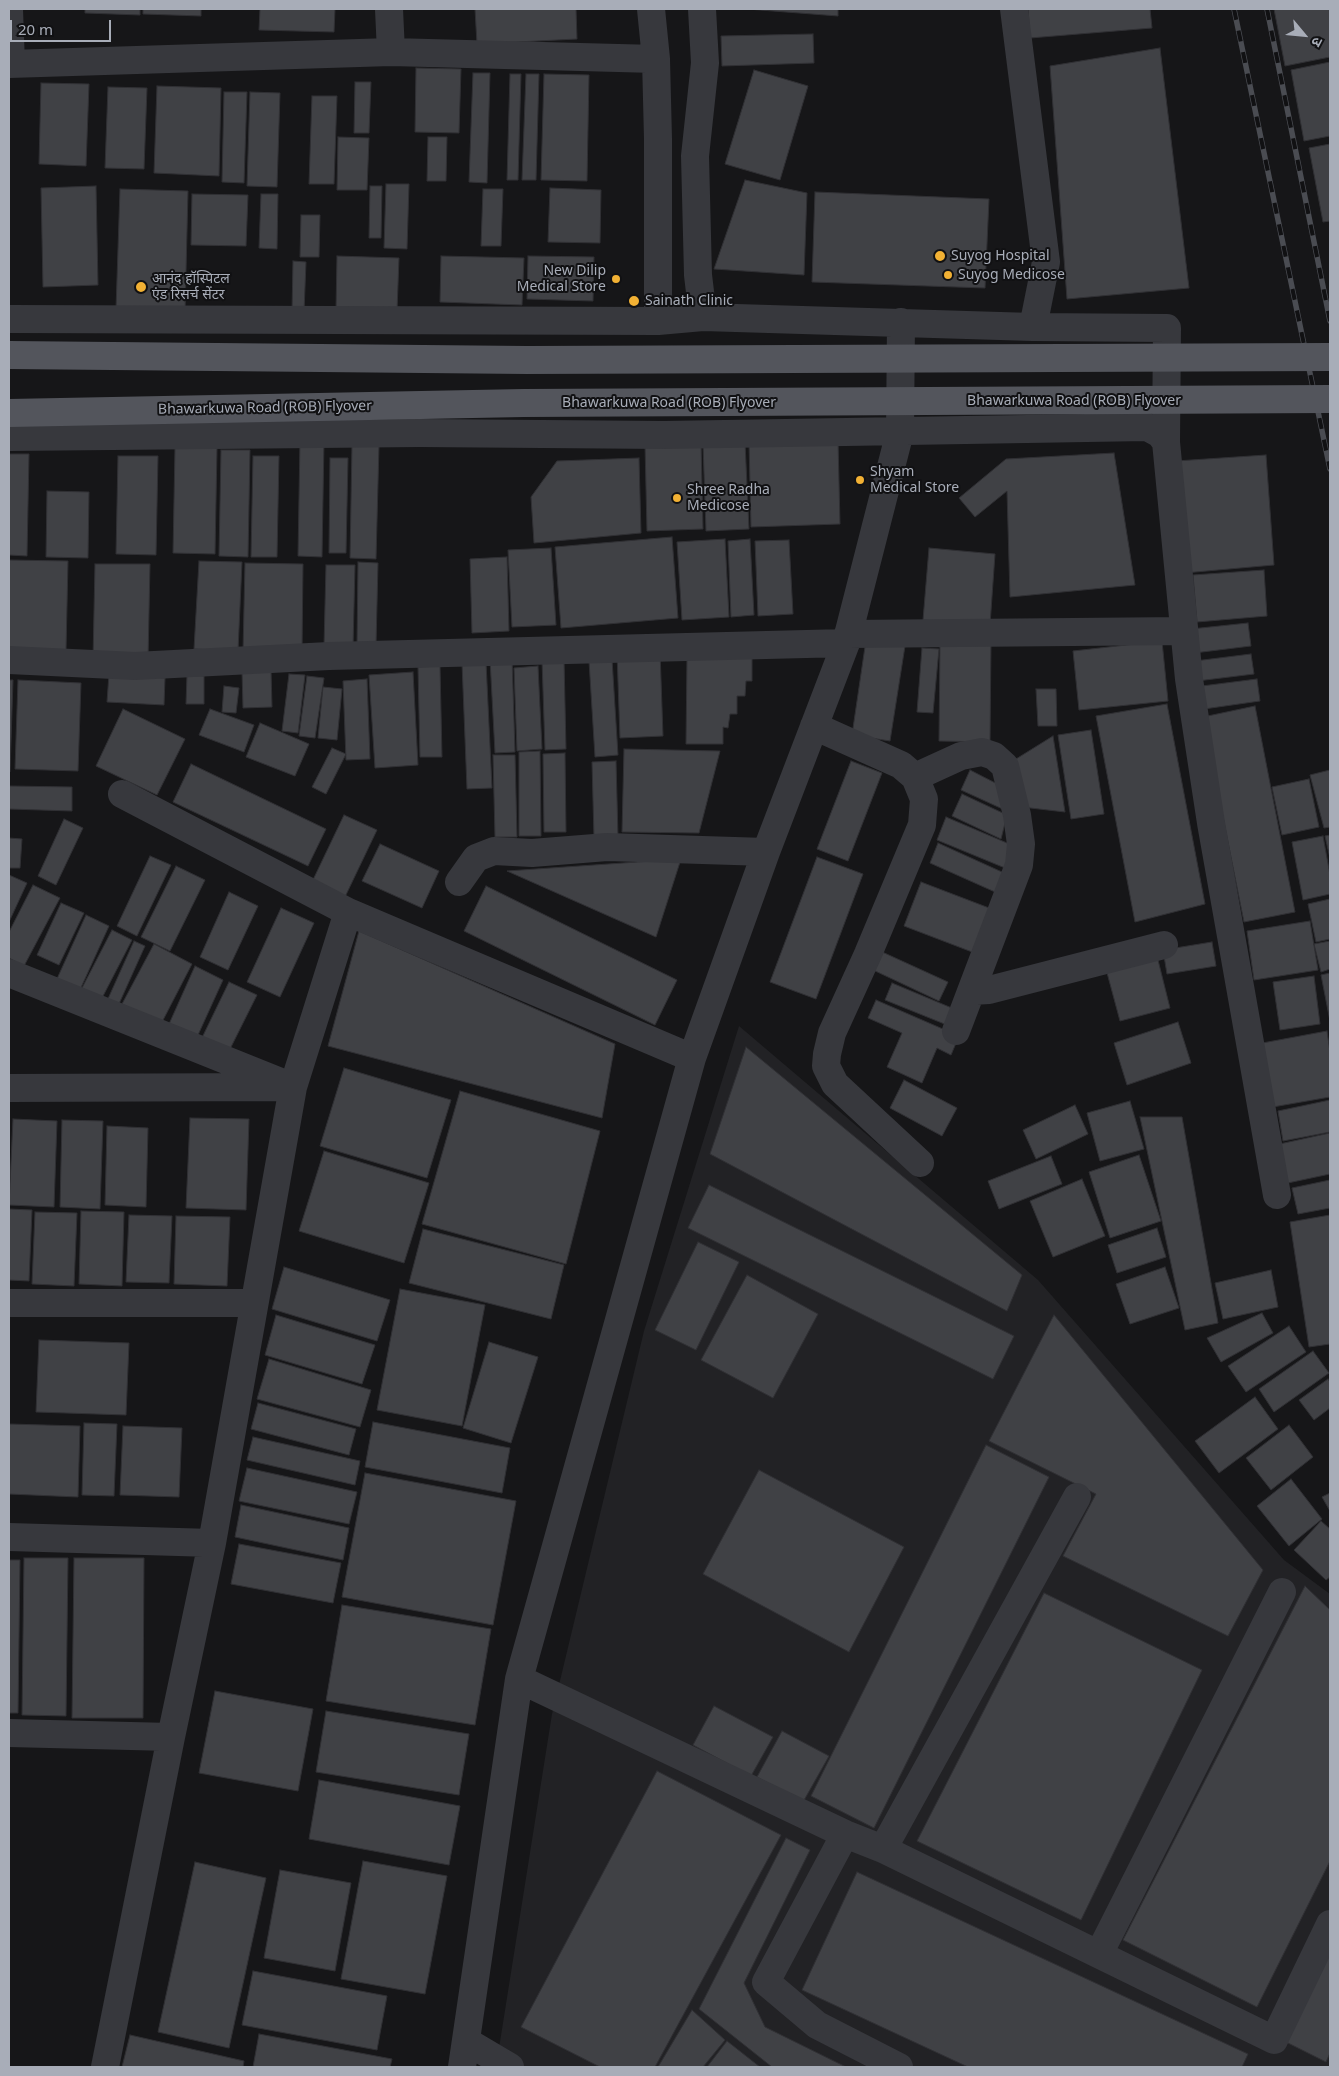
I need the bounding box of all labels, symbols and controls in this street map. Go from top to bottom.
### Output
scale bar [12,10,114,42]
north arrow [1279,10,1329,60]
text: 20 m [18,19,53,39]
text: उ [1307,34,1328,50]
place label: Suyog Hospital [951,248,1049,264]
marker: Suyog Hospital [933,249,947,263]
place label: New Dilip Medical Store [517,263,606,296]
place label: Suyog Medicose [958,267,1065,283]
marker: Suyog Medicose [942,269,954,281]
place label: आनंद हॉस्पिटल एंड रिसर्च सेंटर [152,271,230,304]
marker: New Dilip Medical Store [610,273,622,285]
marker: आनंद हॉस्पिटल एंड रिसर्च सेंटर [134,280,148,294]
place label: Sainath Clinic [645,293,733,309]
marker: Sainath Clinic [627,294,641,308]
street label: Bhawarkuwa Road (ROB) Flyover [967,393,1181,409]
street label: Bhawarkuwa Road (ROB) Flyover [562,395,776,411]
street label: Bhawarkuwa Road (ROB) Flyover [158,398,372,418]
place label: Shyam Medical Store [870,464,959,497]
marker: Shyam Medical Store [854,474,866,486]
place label: Shree Radha Medicose [687,482,770,514]
marker: Shree Radha Medicose [671,492,683,504]

